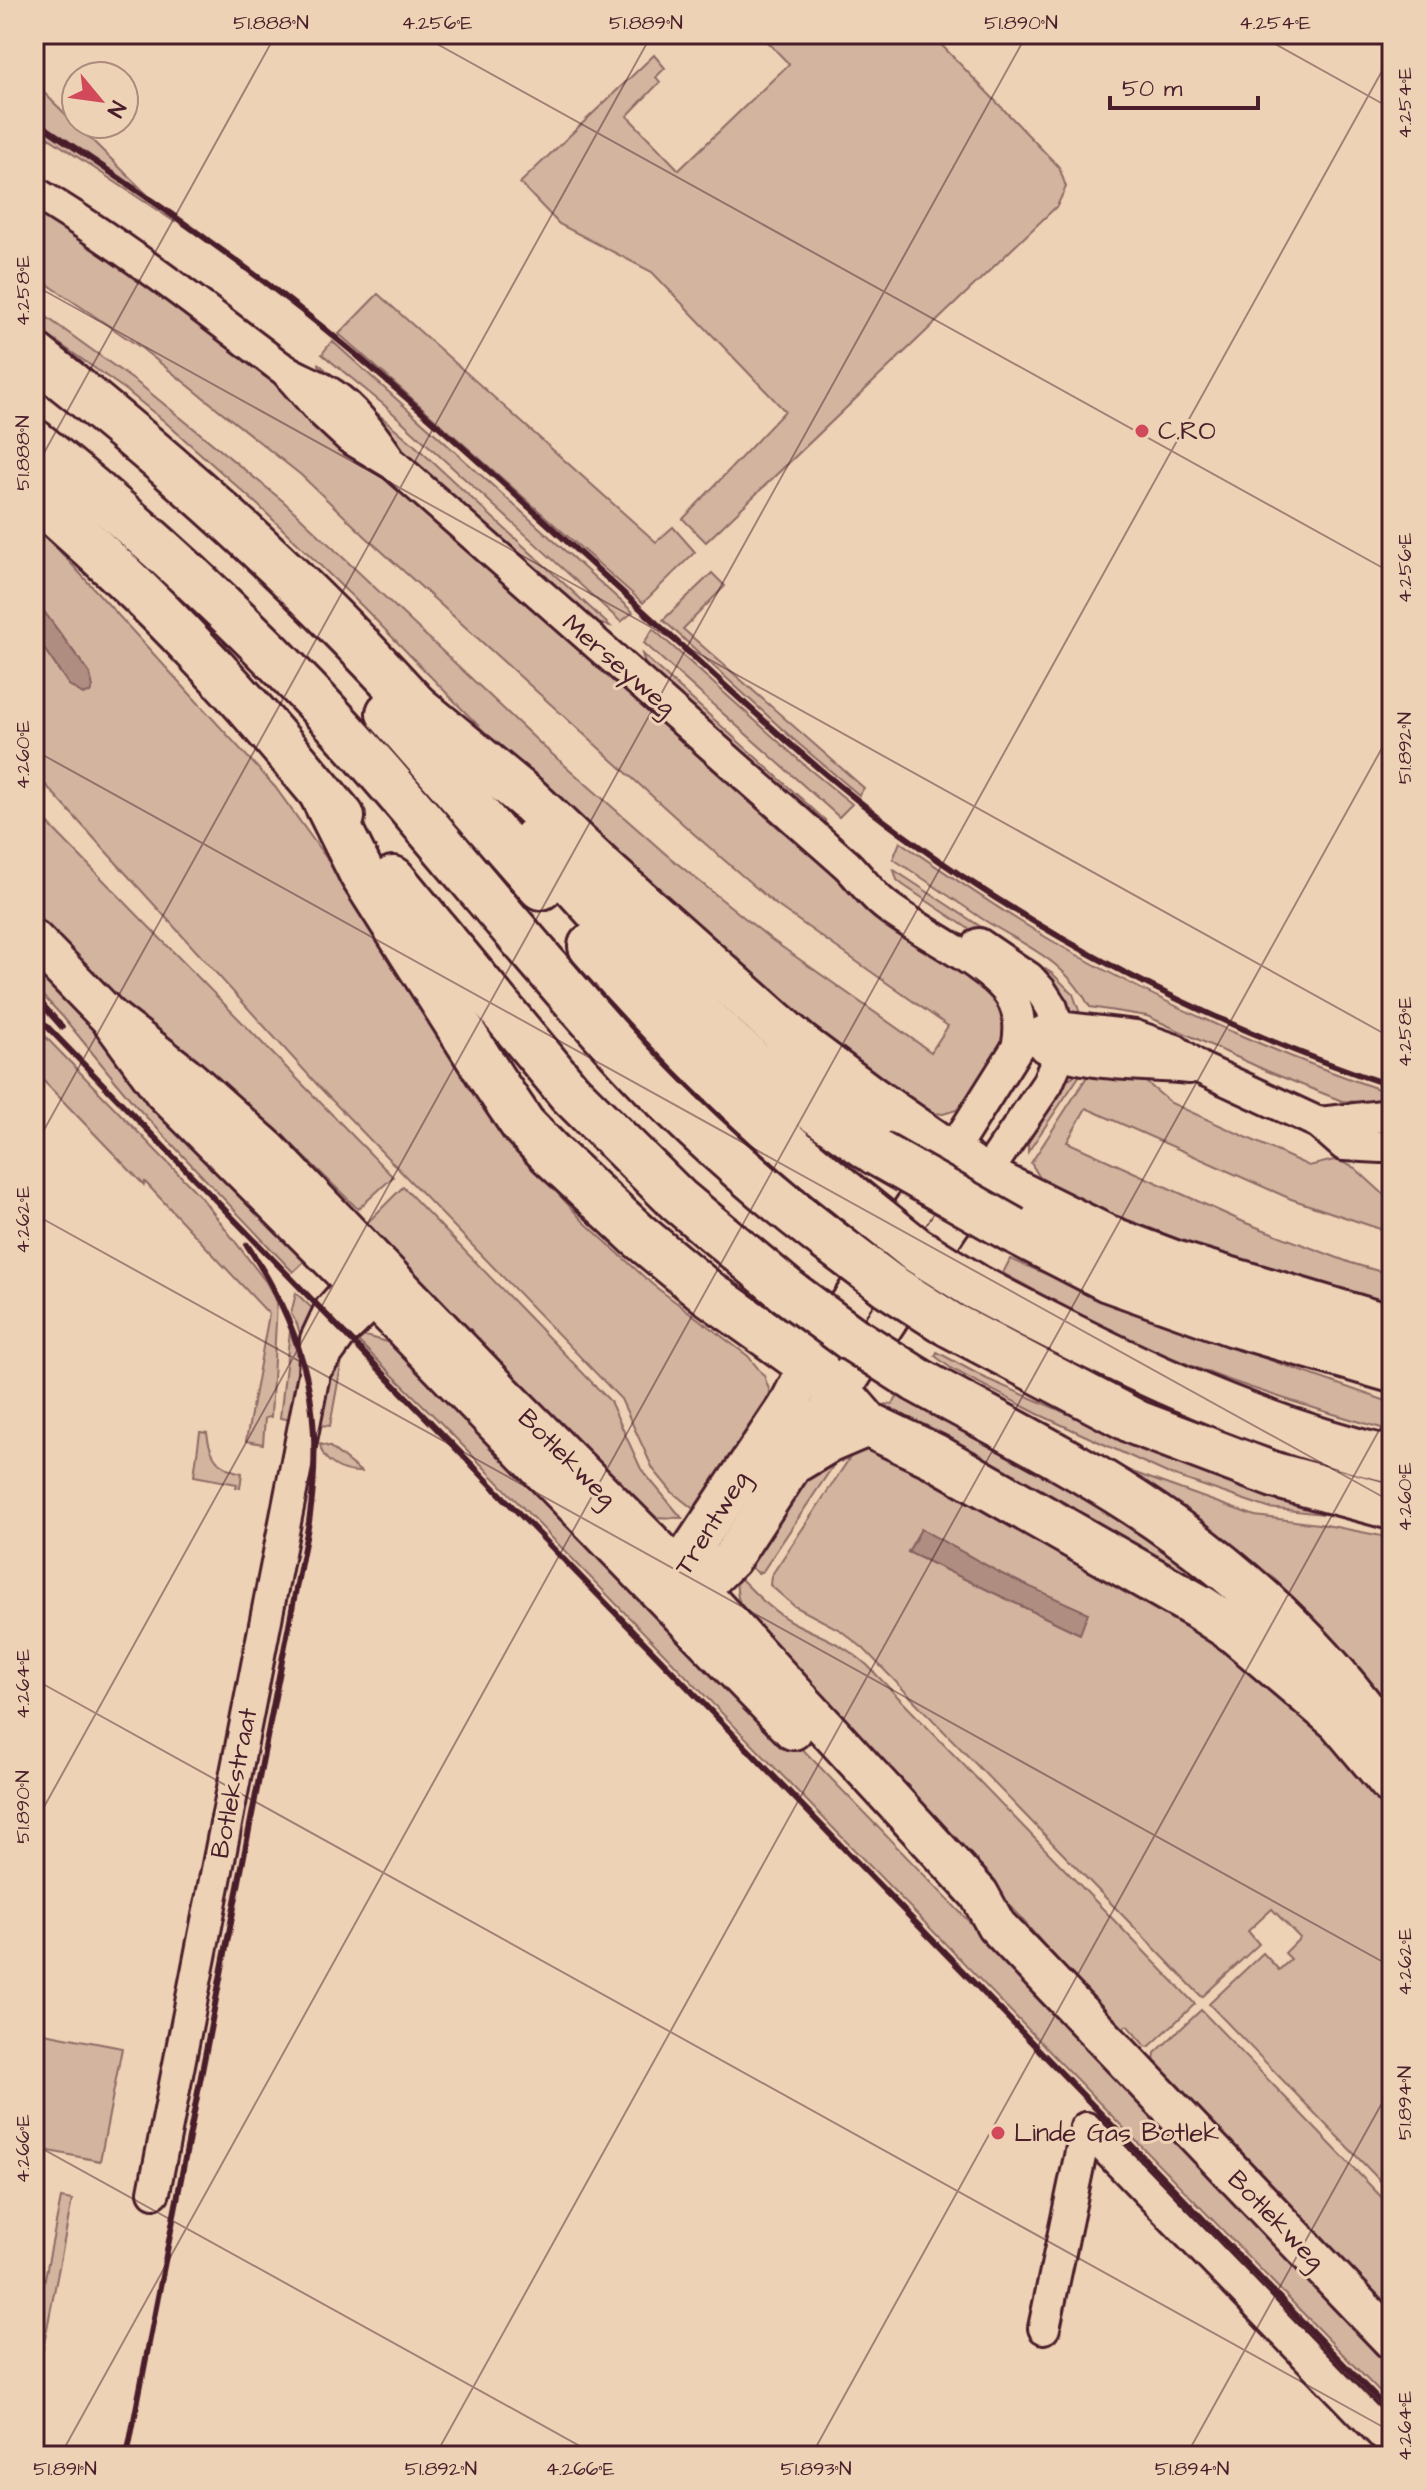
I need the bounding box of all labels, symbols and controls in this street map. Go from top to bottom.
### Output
text: 51.888°N [233,9,309,37]
text: 4.256°E [402,9,473,37]
text: 51.889°N [609,9,683,37]
text: 51.890°N [984,9,1058,37]
text: 4.254°E [1239,9,1311,37]
north arrow [60,60,140,140]
scale bar [1110,60,1258,110]
text: 4.254°E [1391,67,1419,139]
text: 50 m [1122,72,1183,106]
text: N [99,95,133,123]
text: 4.258°E [9,255,37,327]
place label: C.RO [1158,413,1216,449]
text: 51.888°N [9,415,37,491]
marker: C.RO [1133,422,1151,440]
text: 4.256°E [1391,532,1419,603]
street label: Merseyweg [553,606,684,726]
text: 51.892°N [1391,712,1419,784]
text: 4.260°E [9,720,37,790]
text: 4.258°E [1391,996,1419,1068]
text: 4.262°E [9,1186,37,1254]
street label: Botlekweg [508,1401,624,1517]
text: 4.260°E [1391,1462,1419,1532]
street label: Trentweg [666,1464,760,1583]
text: 4.264°E [9,1649,37,1719]
street label: Botlekstraat [202,1704,266,1861]
text: 51.890°N [9,1770,37,1844]
text: 4.262°E [1391,1928,1419,1996]
text: 51.894°N [1391,2066,1419,2140]
text: 4.266°E [9,2114,37,2184]
place label: Linde Gas Botlek [1014,2115,1219,2151]
marker: Linde Gas Botlek [989,2124,1007,2142]
street label: Botlekweg [1218,2162,1333,2279]
text: 4.264°E [1391,2391,1419,2461]
text: 51.891°N [33,2455,97,2483]
text: 51.892°N [405,2455,477,2483]
text: 4.266°E [545,2455,615,2483]
text: 51.893°N [781,2455,852,2483]
text: 51.894°N [1155,2455,1229,2483]

